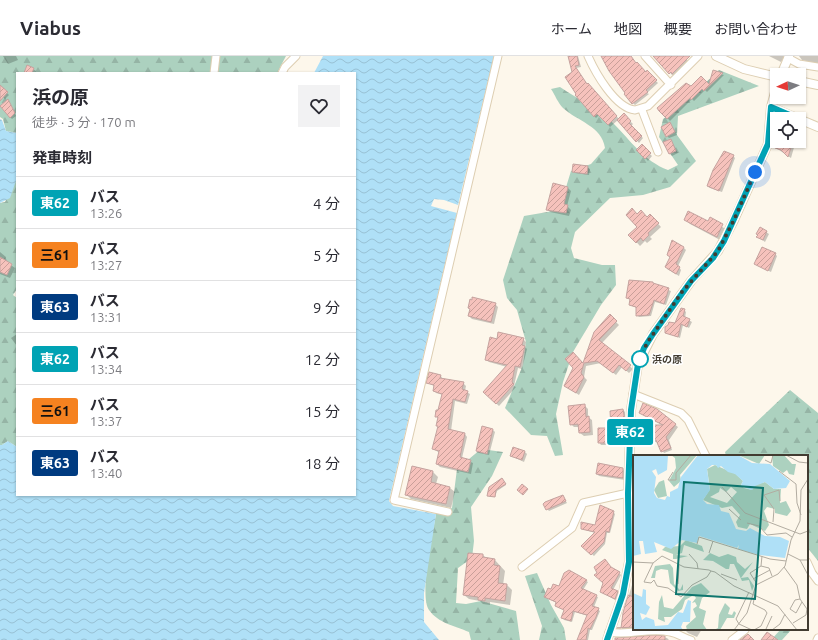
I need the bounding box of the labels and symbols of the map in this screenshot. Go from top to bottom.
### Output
north arrow [770,68,806,104]
your location [745,162,765,182]
marker: 浜の原 [631,350,649,368]
place label: 浜の原 [652,354,682,365]
line badge: 東62 [607,419,653,445]
inset map [633,455,808,630]

